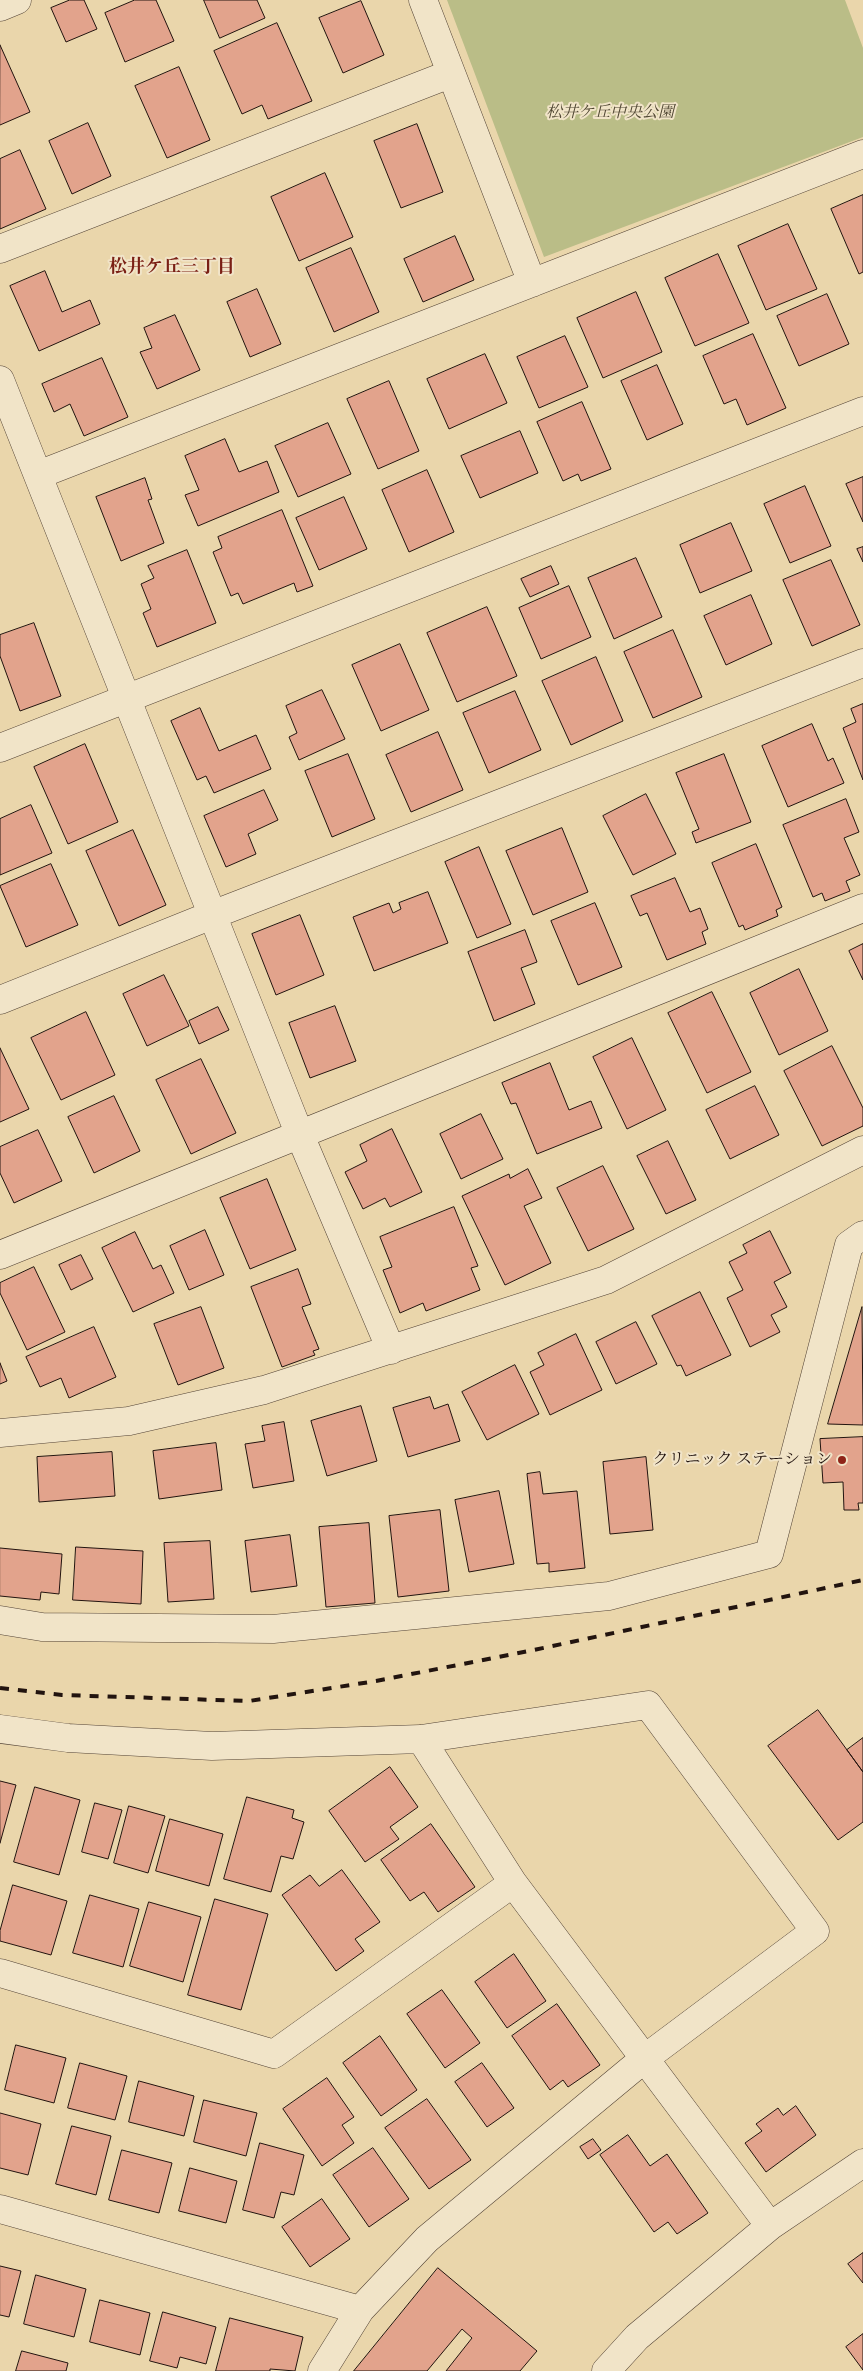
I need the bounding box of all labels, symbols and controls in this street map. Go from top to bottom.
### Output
park label: 松井ケ丘中央公園 [546,103,674,123]
district label: 松井ケ丘三丁目 [109,256,235,278]
place label: クリニック ステーション [652,1450,832,1470]
marker: クリニック ステーション [836,1454,848,1466]

